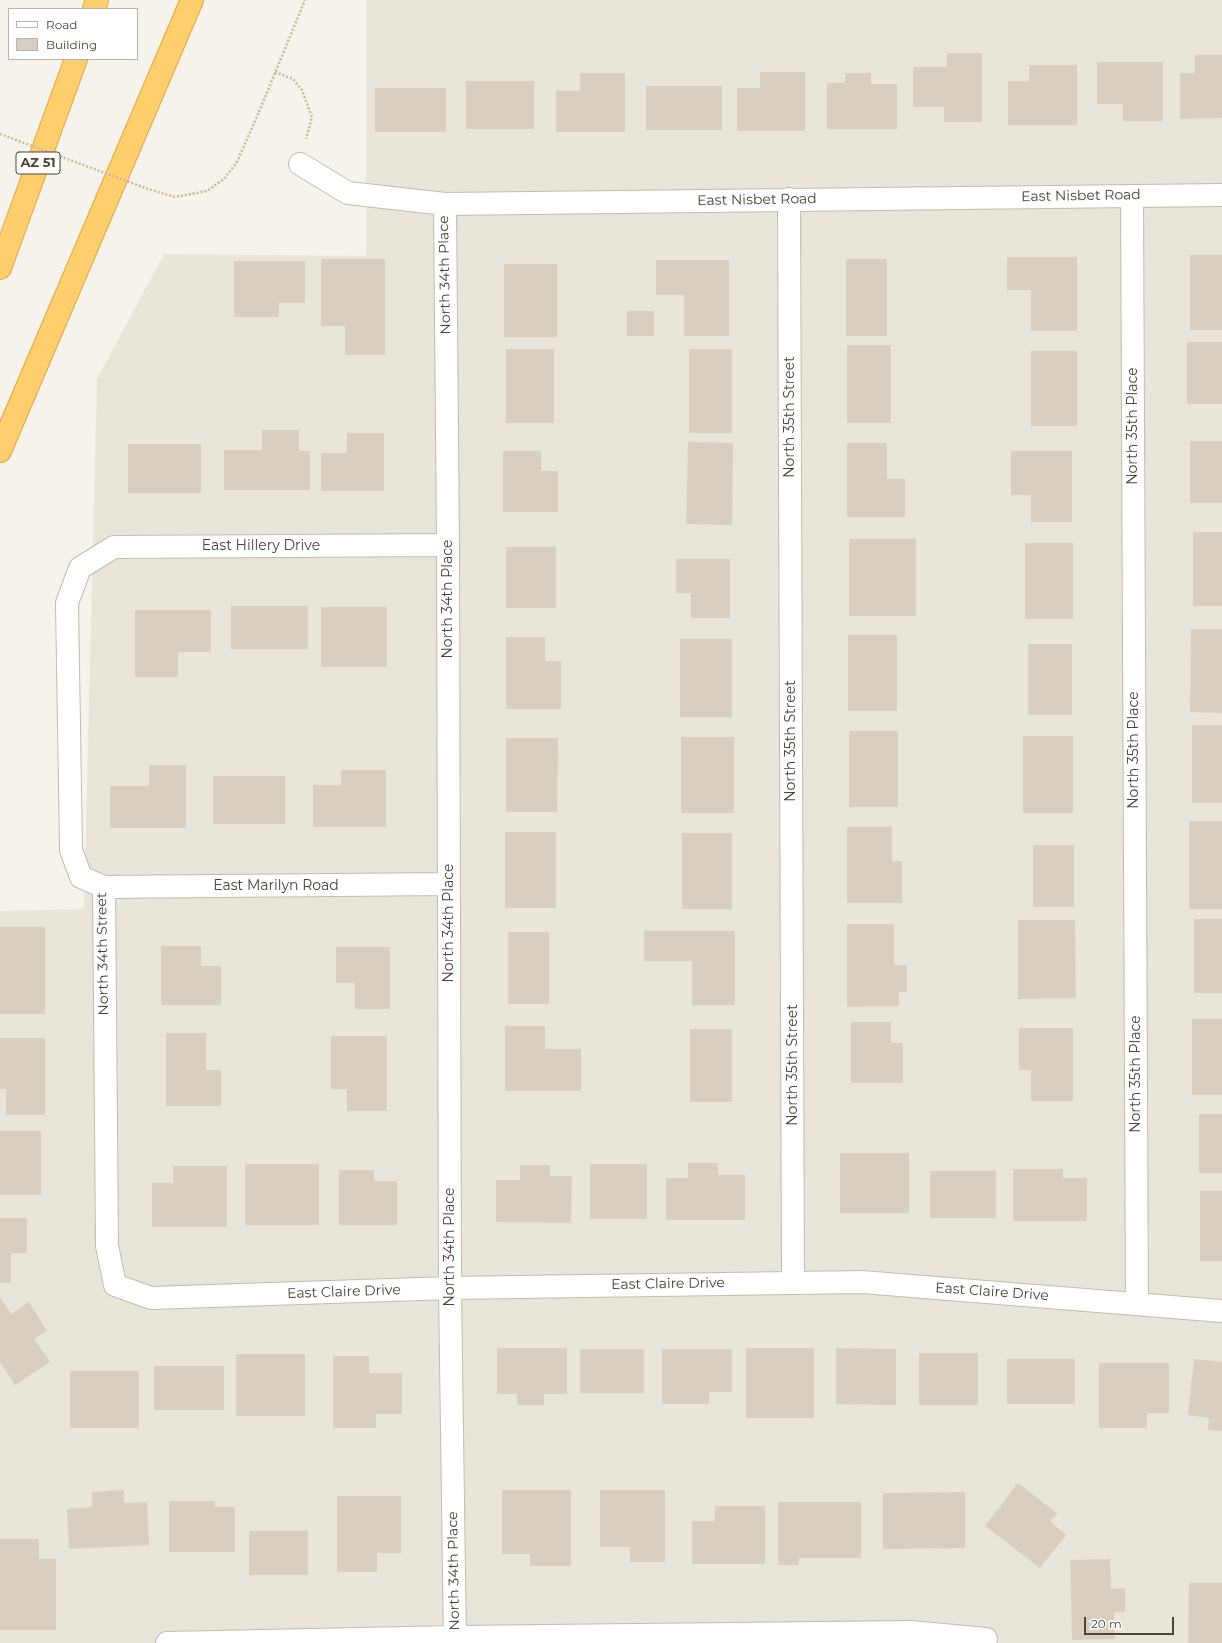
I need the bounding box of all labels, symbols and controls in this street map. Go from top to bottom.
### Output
legend [8,8,138,60]
text: Road [46,17,77,32]
text: Building [46,37,97,52]
road number: AZ 51 [16,152,60,174]
street label: East Nisbet Road [1021,187,1141,205]
street label: East Nisbet Road [697,191,817,209]
street label: North 34th Place [436,215,454,335]
street label: North 35th Street [782,356,798,478]
street label: North 35th Place [1125,367,1141,485]
street label: East Hillery Drive [202,538,320,554]
street label: North 34th Place [440,539,456,659]
street label: North 35th Street [783,680,799,802]
street label: North 35th Place [1126,691,1142,809]
street label: North 34th Place [441,863,457,983]
street label: East Marilyn Road [213,878,339,894]
street label: North 34th Street [94,892,112,1016]
street label: North 35th Street [785,1004,801,1126]
street label: North 35th Place [1128,1015,1144,1133]
street label: North 34th Place [442,1187,458,1307]
street label: East Claire Drive [611,1275,725,1293]
street label: East Claire Drive [935,1280,1049,1304]
street label: East Claire Drive [287,1282,401,1302]
street label: North 34th Place [445,1511,463,1631]
scale bar [1086,1609,1176,1635]
text: 20 m [1091,1616,1122,1631]

